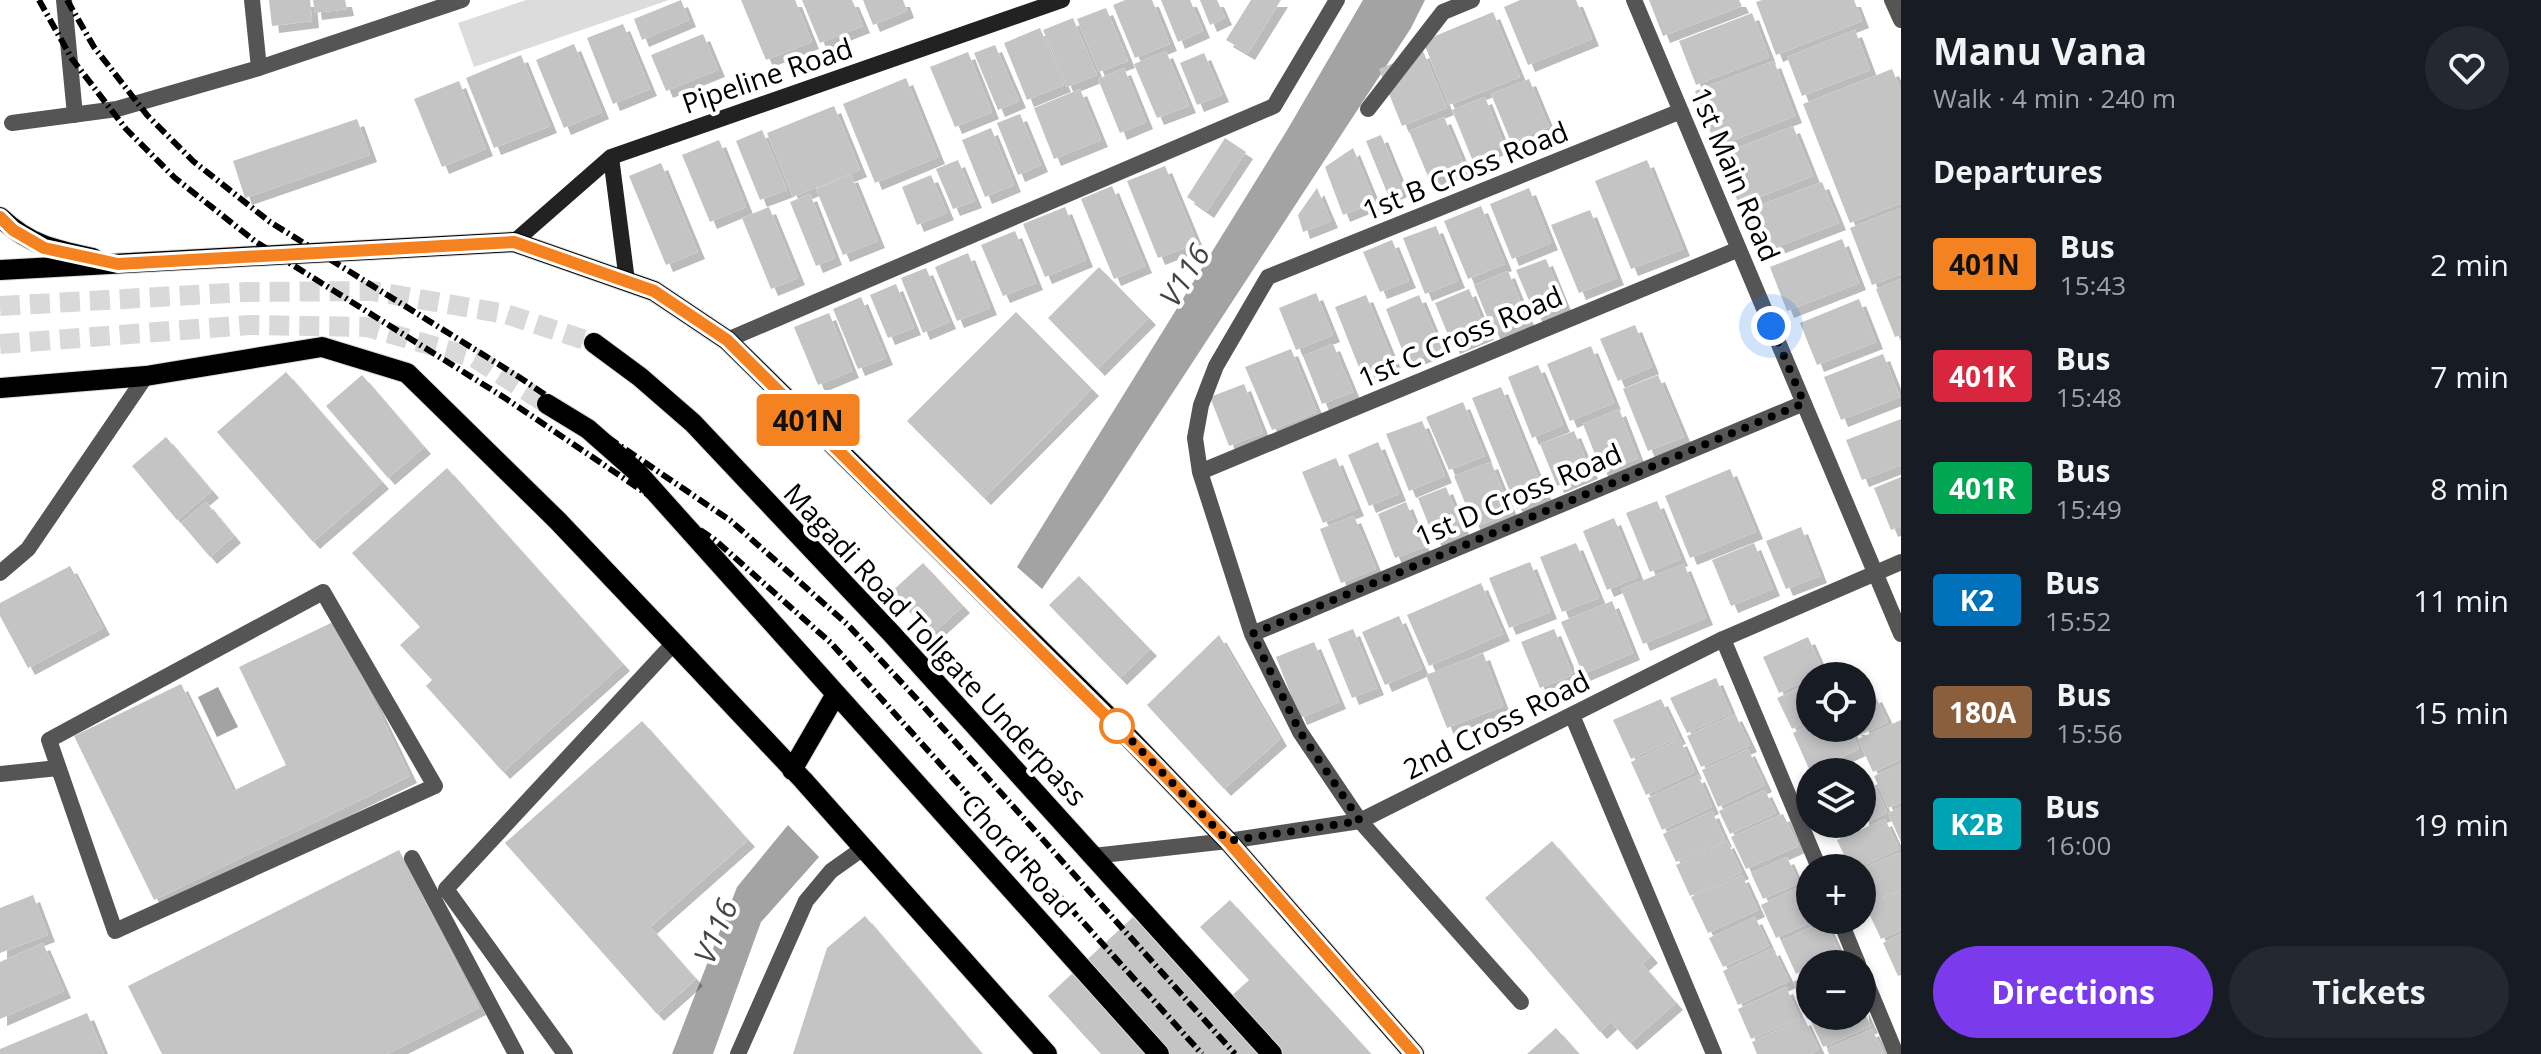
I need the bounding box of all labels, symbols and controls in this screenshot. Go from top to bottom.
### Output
text: Manu Vana [1933,24,2147,76]
button: heart [2425,26,2509,110]
street label: Pipeline Road [677,28,857,122]
text: Walk · 4 min · 240 m [1933,80,2176,116]
street label: 1st Main Road [1682,81,1790,267]
street label: 1st B Cross Road [1357,111,1573,229]
text: Departures [1933,151,2103,192]
text: Bus [2060,226,2115,267]
water label: V116 [1149,236,1219,314]
text: 2 min [2430,244,2509,285]
text: 401N [1949,245,2020,283]
text: 15:43 [2060,267,2126,303]
street label: 1st C Cross Road [1352,276,1568,396]
your location [1751,306,1791,346]
text: Bus [2056,338,2110,379]
text: 7 min [2430,356,2509,397]
text: 401K [1949,357,2016,395]
text: 15:48 [2056,379,2122,415]
line badge: 401N [752,394,864,446]
text: 401N [773,401,843,439]
street label: 1st D Cross Road [1409,433,1627,555]
text: Bus [2056,450,2110,491]
text: 8 min [2430,468,2509,509]
text: 401R [1949,469,2016,507]
street label: Magadi Road Tollgate Underpass [776,474,1096,814]
text: 15:49 [2056,491,2122,527]
text: Bus [2045,562,2100,603]
text: 11 min [2413,580,2509,621]
text: K2 [1960,581,1994,619]
text: 15:52 [2045,603,2111,639]
street label: 2nd Cross Road [1396,661,1596,787]
map controls [1796,662,1876,1030]
button: locate [1796,662,1876,742]
text: Bus [2056,674,2111,715]
text: 15 min [2413,692,2509,733]
text: 180A [1949,693,2016,731]
unlabelled marker [1100,709,1134,743]
text: 15:56 [2056,715,2123,751]
button: layers [1796,758,1876,838]
street label: Chord Road [953,785,1085,925]
text: Bus [2045,786,2100,827]
text: 19 min [2413,804,2509,845]
text: K2B [1950,805,2004,843]
text: 16:00 [2045,827,2111,863]
button: + [1796,854,1876,934]
water label: V116 [683,892,747,969]
button: Directions [1933,946,2213,1038]
button: Tickets [2229,946,2509,1038]
button: − [1796,950,1876,1030]

